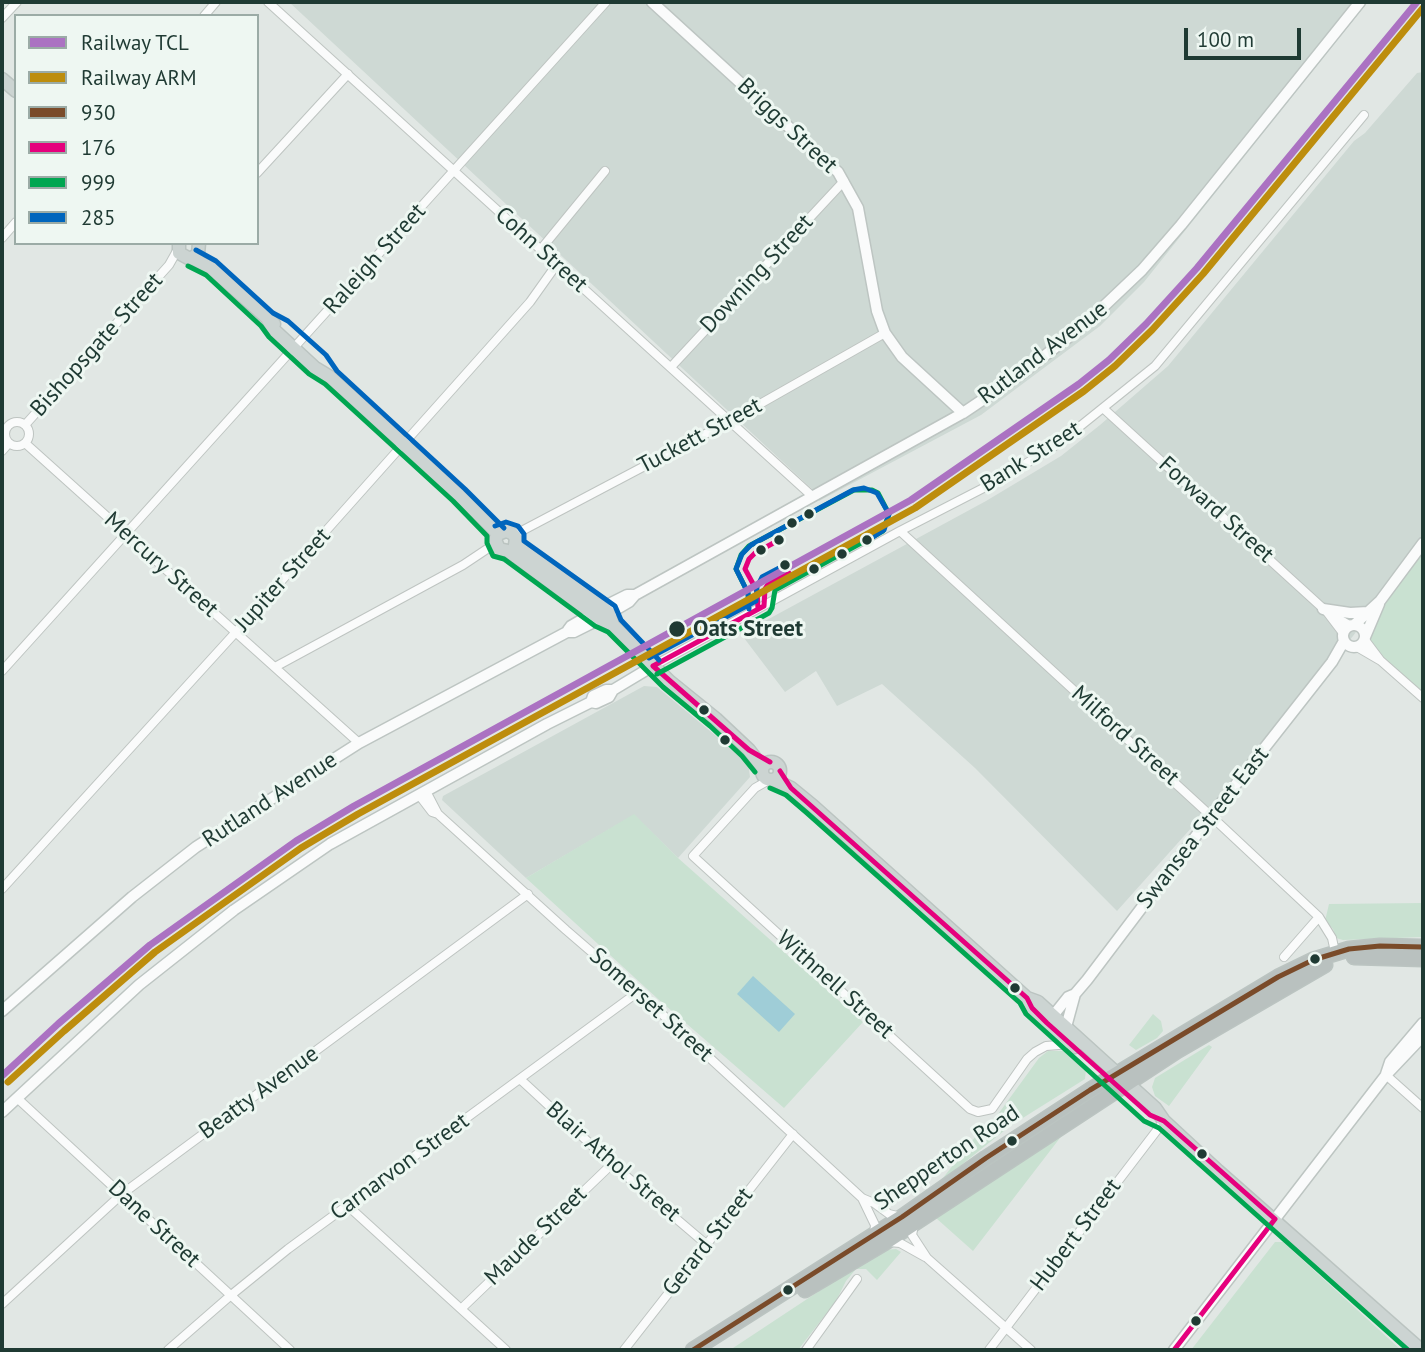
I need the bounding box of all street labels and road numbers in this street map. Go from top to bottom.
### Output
street label: Briggs Street [731,73,843,179]
street label: Raleigh Street [318,198,432,320]
street label: Cohn Street [489,201,593,299]
street label: Downing Street [695,209,819,339]
street label: Bishopsgate Street [25,267,169,423]
street label: Rutland Avenue [973,295,1113,411]
street label: Tuckett Street [633,392,767,480]
street label: Bank Street [976,415,1086,499]
street label: Forward Street [1153,451,1279,569]
street label: Mercury Street [98,507,224,623]
street label: Jupiter Street [229,523,337,637]
street label: Milford Street [1065,680,1185,792]
street label: Swansea Street East [1131,741,1275,915]
street label: Rutland Avenue [198,746,342,854]
street label: Withnell Street [771,925,899,1045]
street label: Somerset Street [584,942,718,1068]
street label: Beatty Avenue [194,1040,324,1146]
street label: Blair Athol Street [540,1096,686,1228]
street label: Shepperton Road [869,1099,1025,1217]
street label: Carnarvon Street [325,1108,475,1226]
street label: Dane Street [102,1174,206,1274]
street label: Hubert Street [1025,1174,1127,1296]
street label: Maude Street [479,1181,593,1291]
street label: Gerard Street [657,1182,759,1302]

